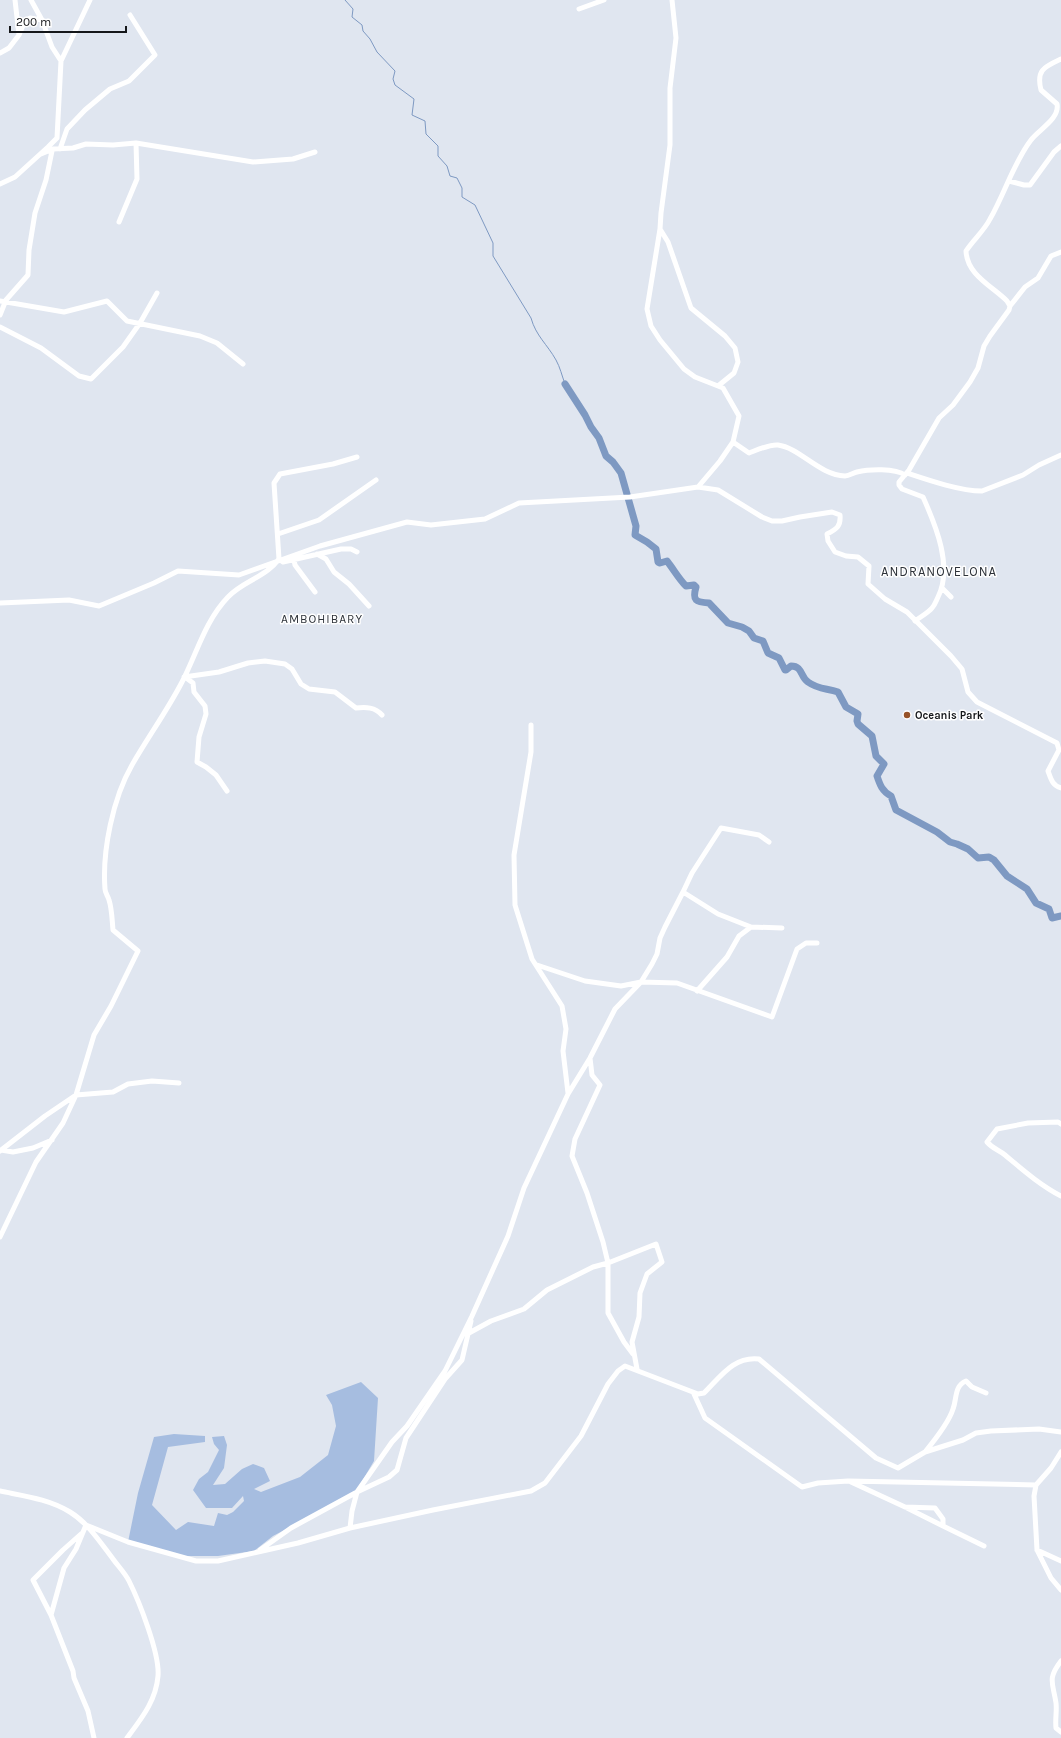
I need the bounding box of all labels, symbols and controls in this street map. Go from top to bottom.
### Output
scale bar [10,8,126,34]
text: 200 m [16,15,51,29]
district label: ANDRANOVELONA [881,564,997,579]
district label: AMBOHIBARY [281,612,363,626]
place label: Oceanis Park [915,709,984,722]
marker: Oceanis Park [902,710,912,720]

